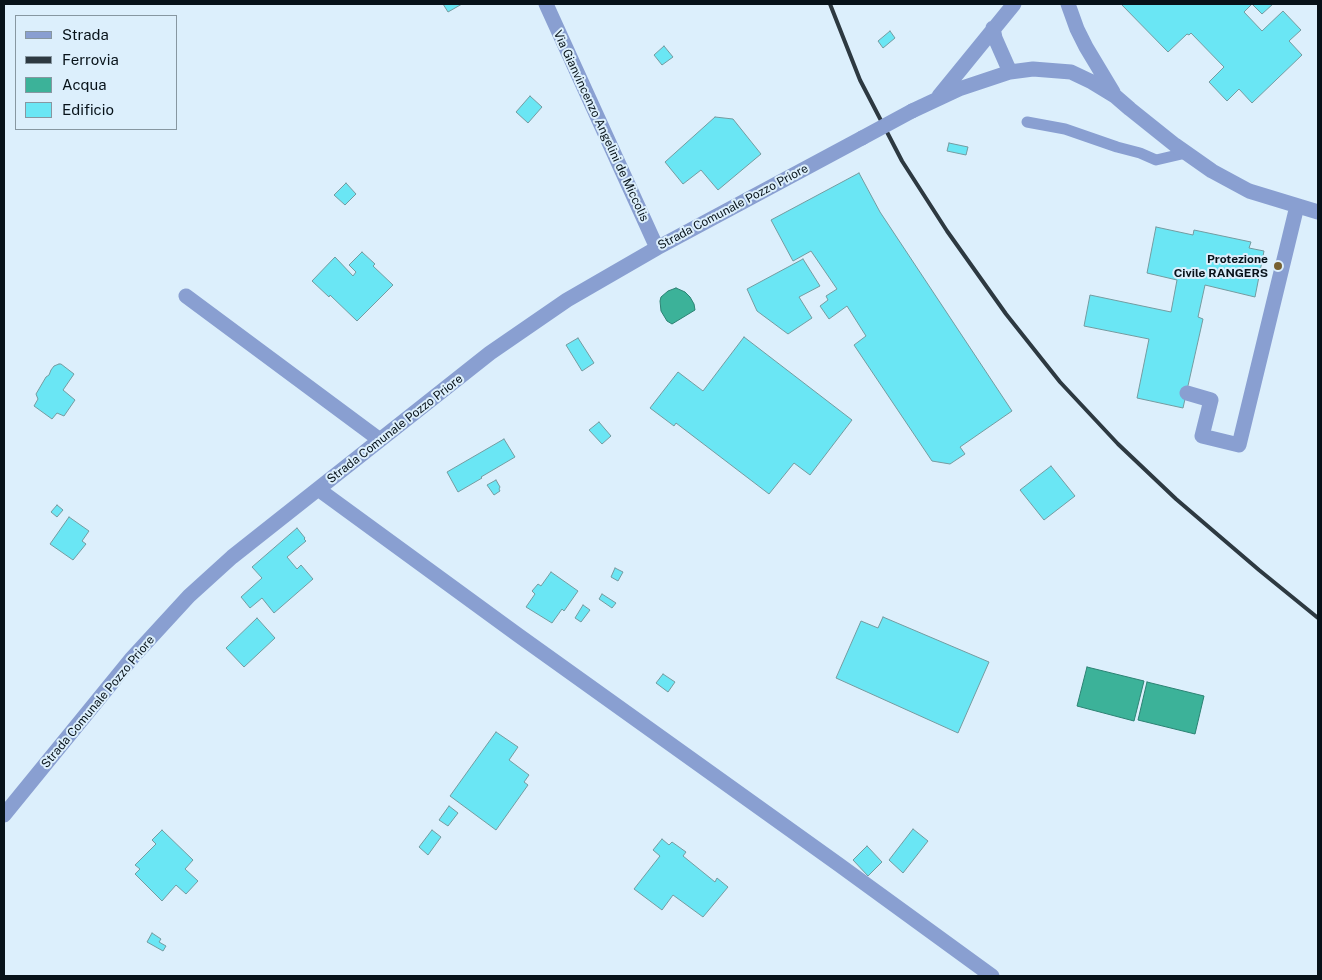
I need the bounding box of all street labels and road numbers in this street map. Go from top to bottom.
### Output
street label: Via Gianvincenzo Angelini de Miccolis [550,28,652,224]
street label: Strada Comunale Pozzo Priore [655,161,811,253]
street label: Strada Comunale Pozzo Priore [324,372,466,486]
street label: Strada Comunale Pozzo Priore [38,633,158,771]

